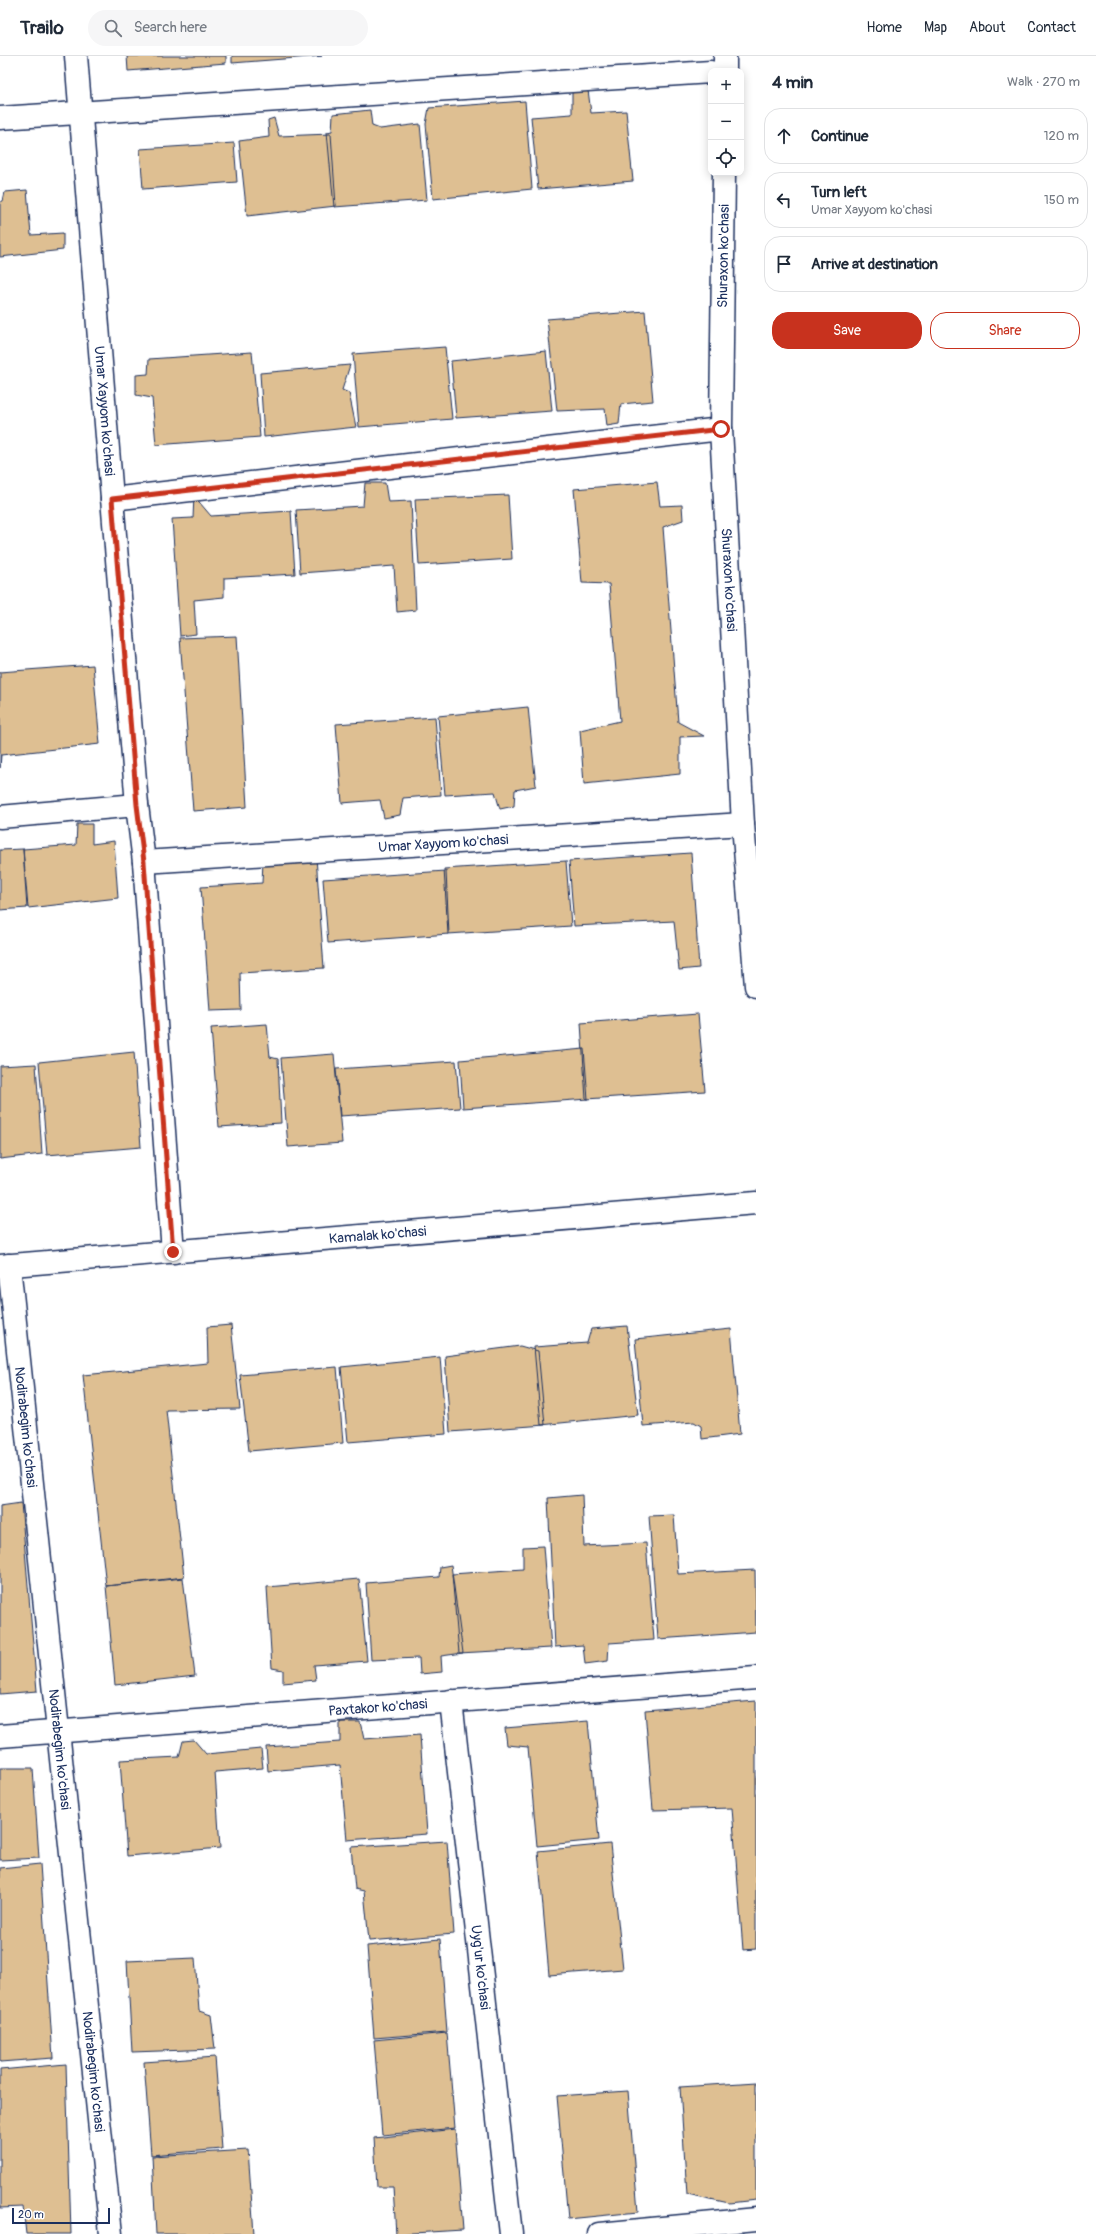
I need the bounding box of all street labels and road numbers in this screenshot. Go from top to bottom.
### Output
street label: Shuraxon ko'chasi [714,204,733,308]
street label: Umar Xayyom ko'chasi [91,345,118,477]
street label: Shuraxon ko'chasi [718,527,740,633]
street label: Umar Xayyom ko'chasi [378,831,510,856]
street label: Kamalak ko'chasi [328,1222,428,1248]
street label: Nodirabegim ko'chasi [11,1366,40,1489]
street label: Nodirabegim ko'chasi [45,1688,74,1811]
street label: Paxtakor ko'chasi [328,1695,429,1720]
street label: Uyg'ur ko'chasi [467,1924,494,2011]
street label: Nodirabegim ko'chasi [79,2010,108,2133]

